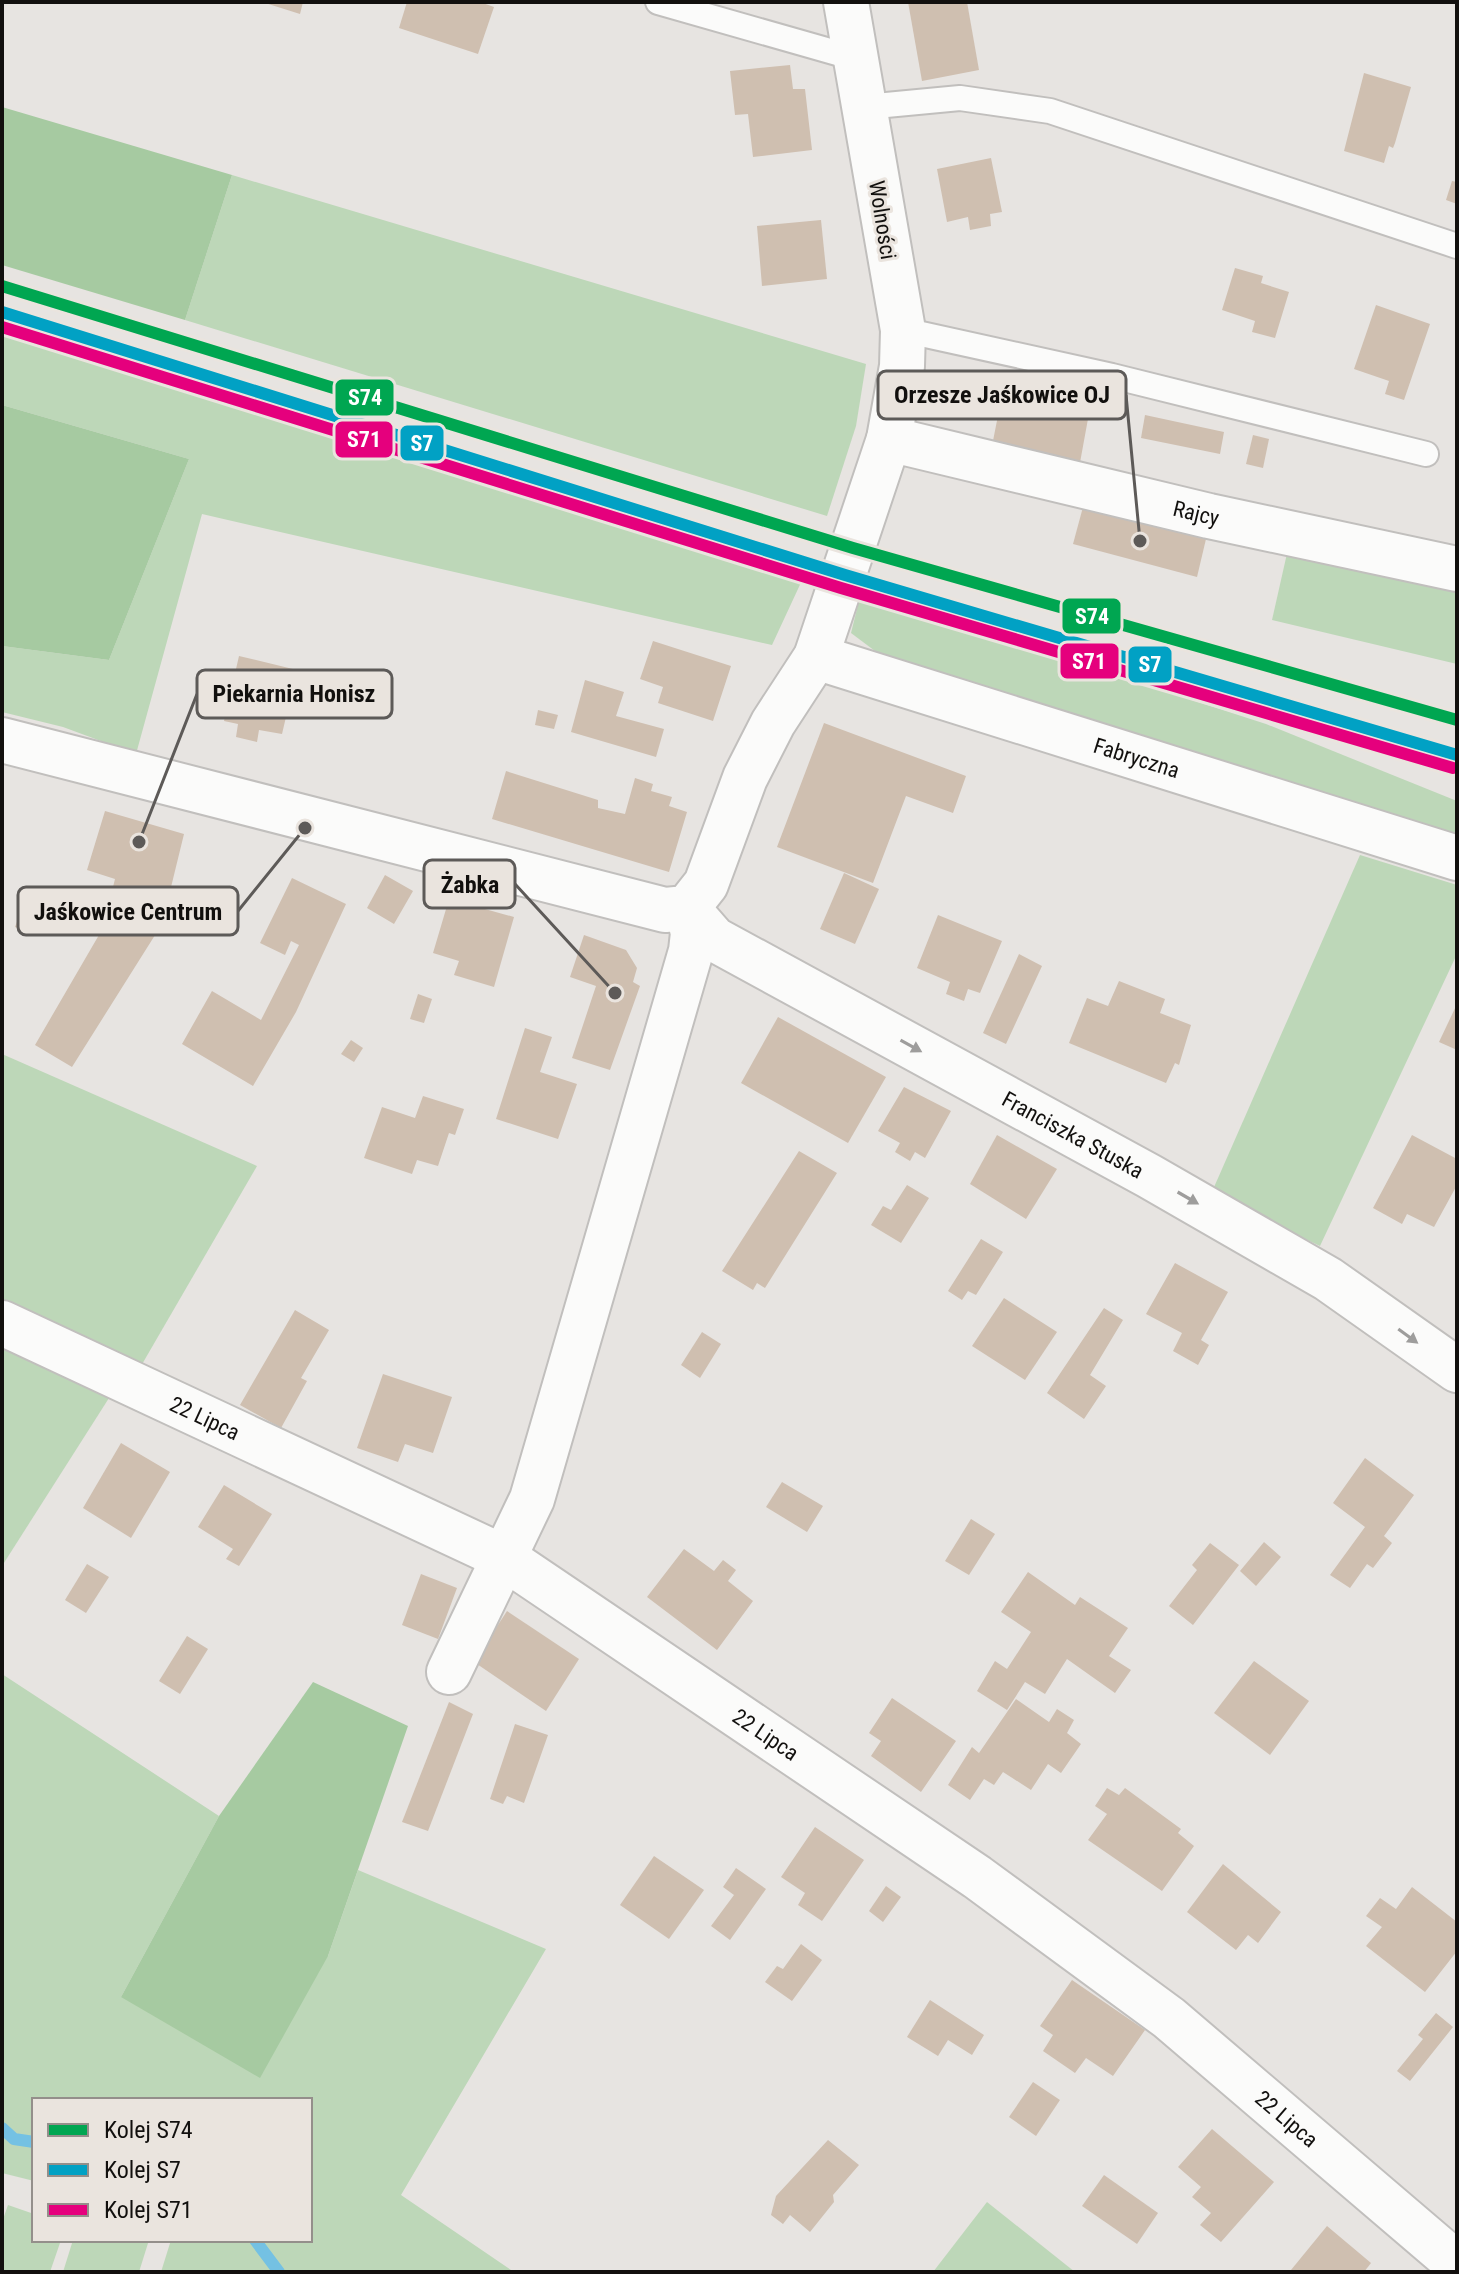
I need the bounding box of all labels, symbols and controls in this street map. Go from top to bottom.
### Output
street label: Wolności [864,179,901,261]
callout: Orzesze Jaśkowice OJ [878,371,1126,419]
line badge: S74 [334,378,395,417]
text: Orzesze Jaśkowice OJ [894,381,1110,409]
text: S74 [348,385,382,410]
line badge: S71 [334,420,394,459]
line badge: S7 [399,424,445,462]
text: S71 [347,427,381,452]
text: S7 [411,431,434,456]
street label: Rajcy [1171,496,1221,531]
line badge: S74 [1061,597,1122,635]
text: S74 [1075,604,1109,629]
line badge: S71 [1059,642,1120,680]
line badge: S7 [1127,645,1173,684]
text: S71 [1072,649,1106,674]
text: S7 [1139,652,1162,677]
callout: Piekarnia Honisz [197,670,392,718]
text: Piekarnia Honisz [213,680,375,708]
street label: Fabryczna [1090,733,1182,783]
callout: Żabka [424,860,515,908]
text: Żabka [441,871,499,899]
callout: Jaśkowice Centrum [18,887,238,935]
text: Jaśkowice Centrum [34,898,222,926]
one-way arrow [900,1039,923,1052]
street label: Franciszka Stuska [998,1086,1148,1184]
one-way arrow [1177,1191,1199,1205]
one-way arrow [1398,1328,1419,1343]
street label: 22 Lipca [166,1391,244,1445]
street label: 22 Lipca [728,1704,803,1766]
street label: 22 Lipca [1250,2085,1323,2153]
legend [32,2098,312,2242]
text: Kolej S74 [104,2116,193,2144]
text: Kolej S7 [104,2156,181,2184]
text: Kolej S71 [104,2196,193,2224]

